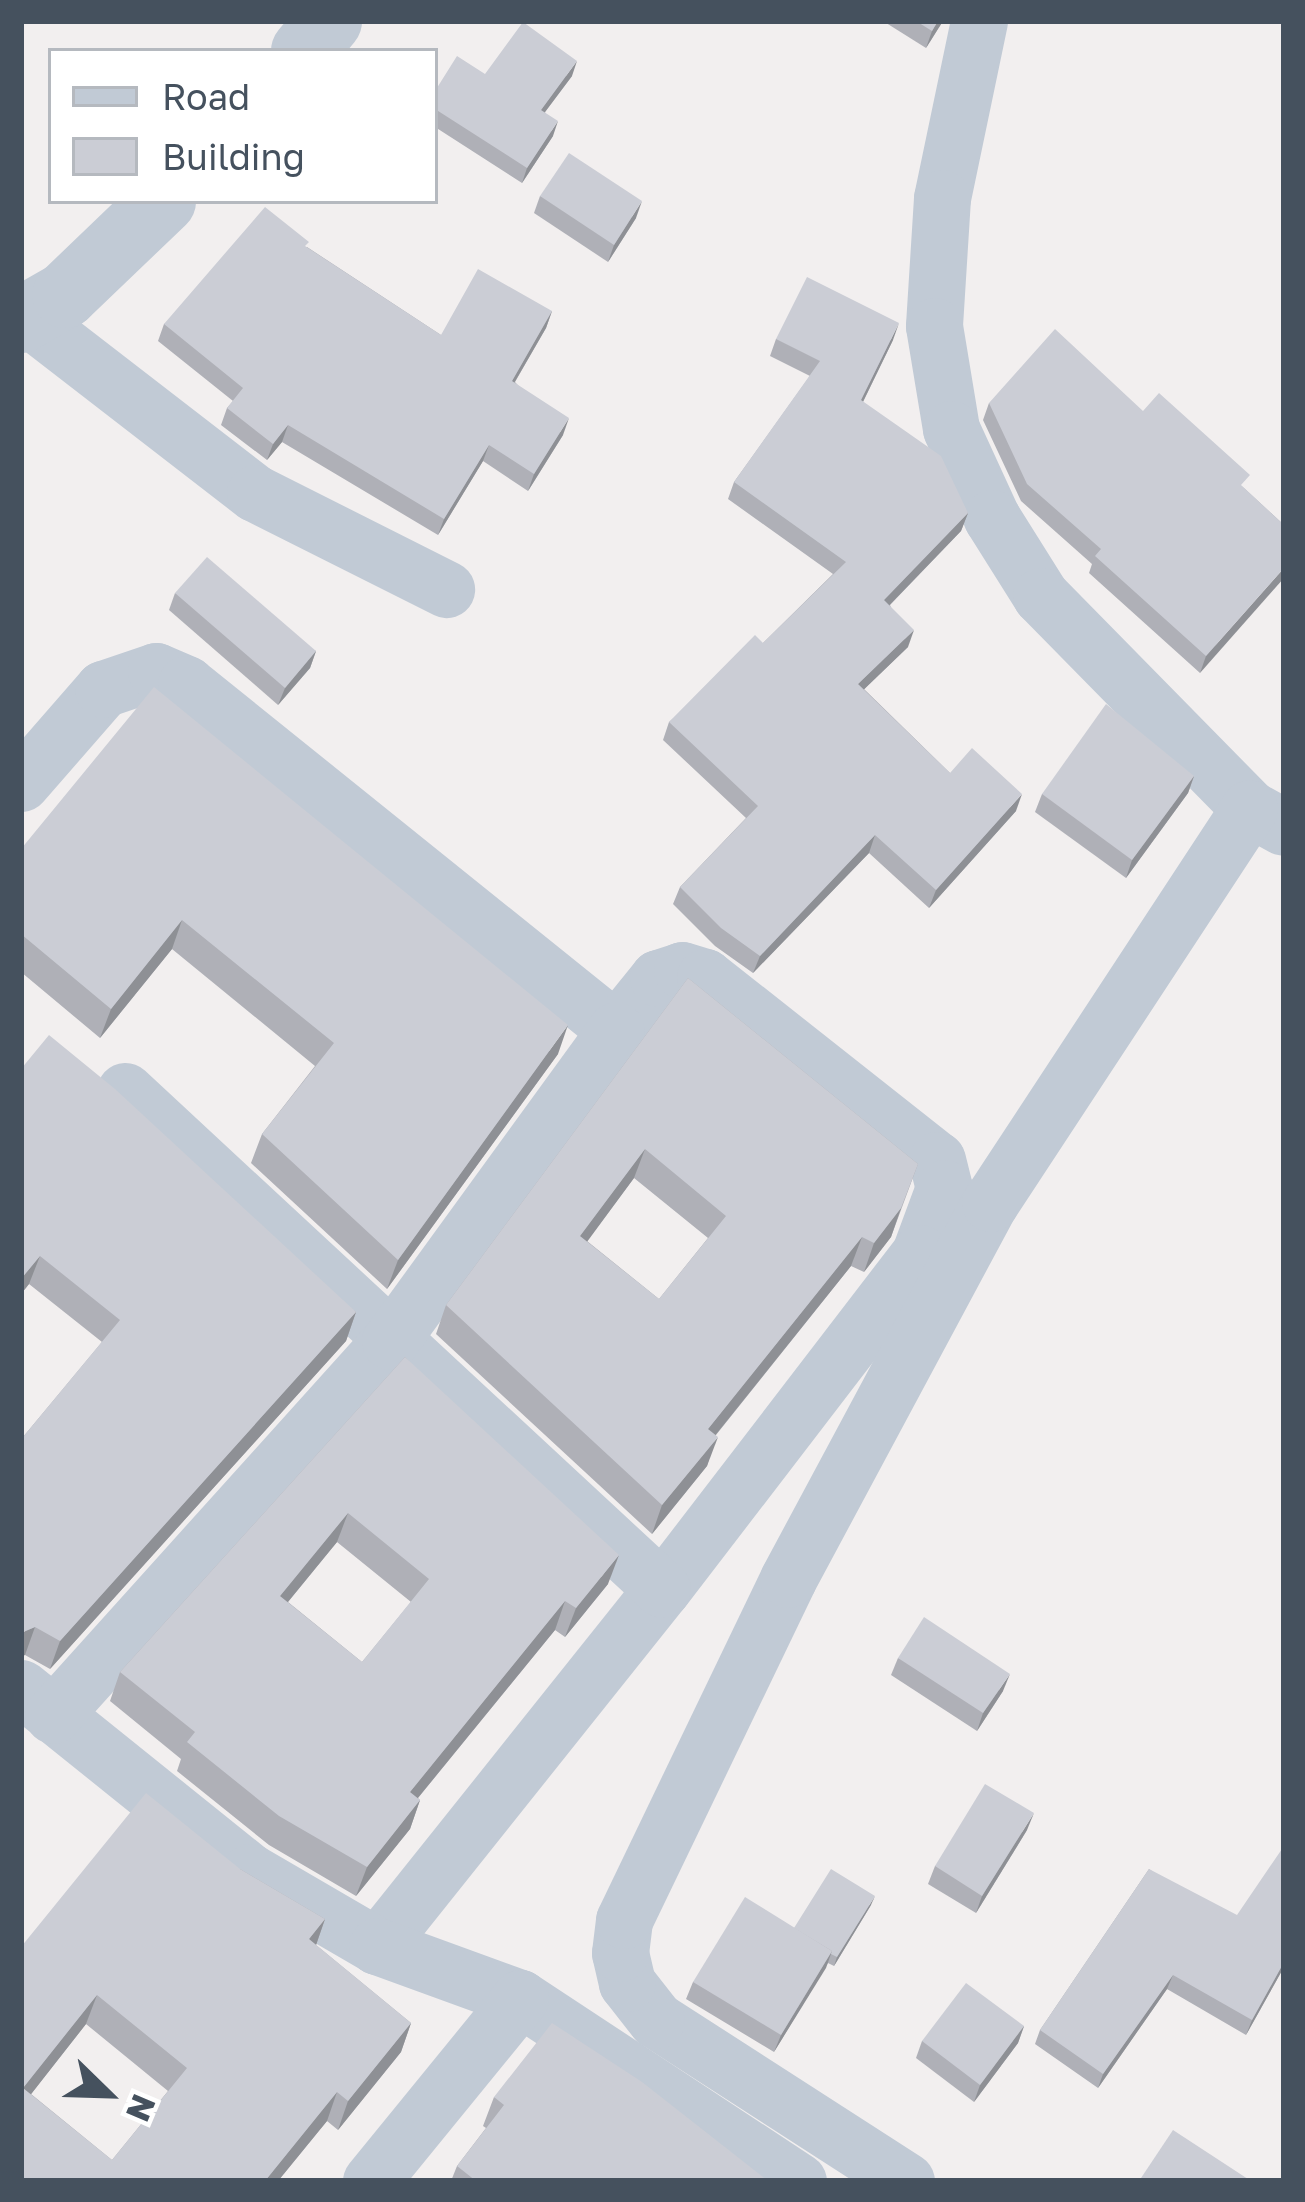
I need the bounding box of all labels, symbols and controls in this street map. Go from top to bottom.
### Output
legend [48,48,438,204]
text: Road [162,75,250,118]
text: Building [162,135,305,178]
north arrow [48,2034,168,2154]
text: N [119,2089,164,2127]

